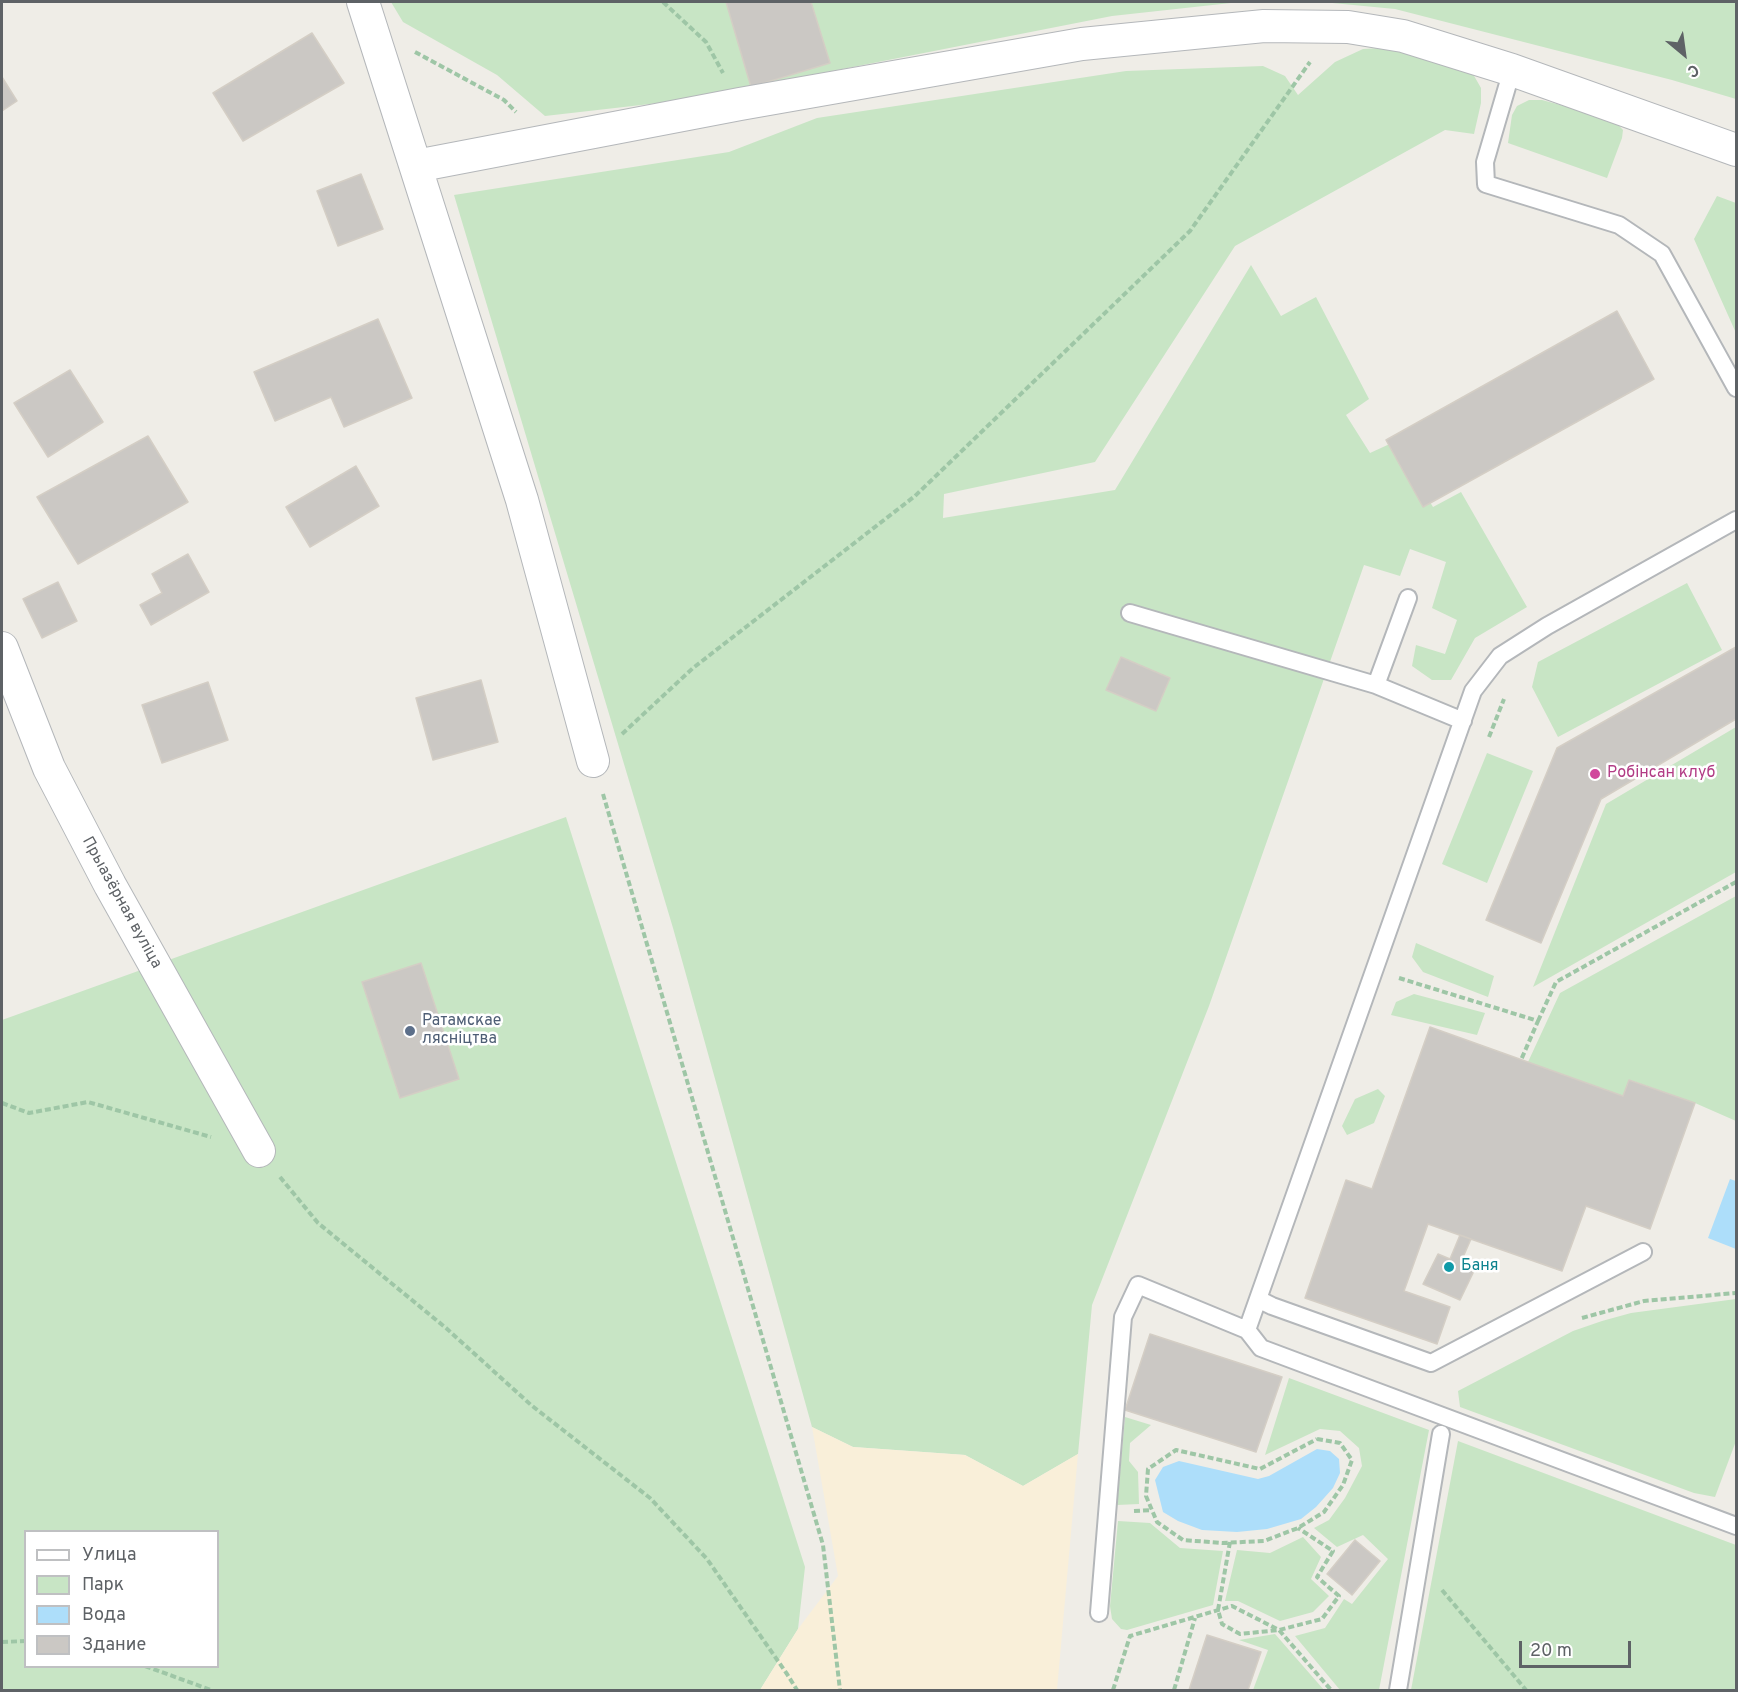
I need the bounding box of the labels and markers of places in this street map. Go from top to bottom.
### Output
place label: Робінсан клуб [1607,764,1716,784]
marker: Робінсан клуб [1588,767,1602,781]
place label: Ратамскае лясніцтва [422,1012,501,1050]
marker: Ратамскае лясніцтва [403,1024,417,1038]
place label: Баня [1461,1257,1499,1277]
marker: Баня [1442,1260,1456,1274]

